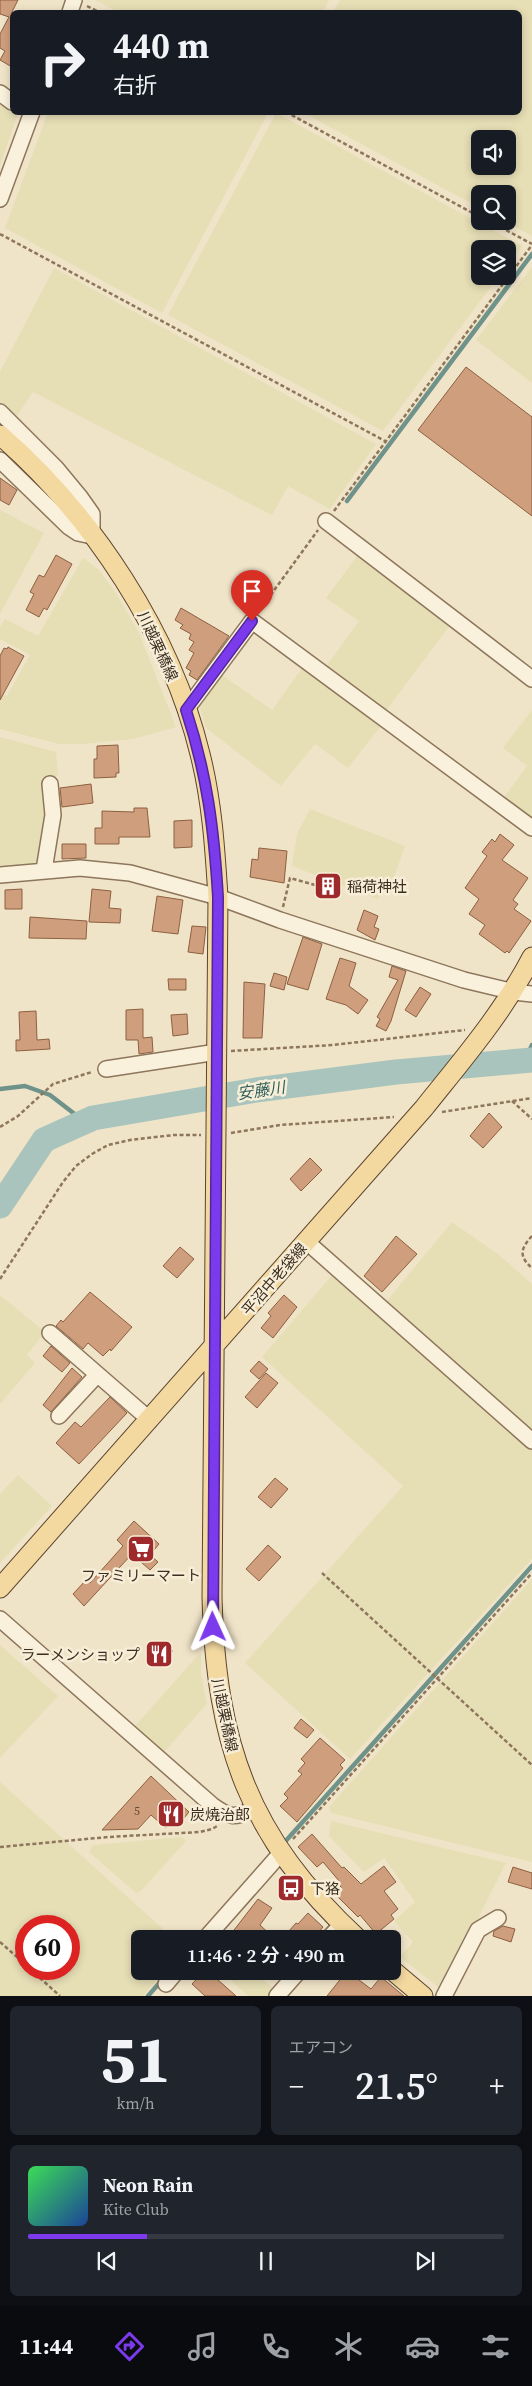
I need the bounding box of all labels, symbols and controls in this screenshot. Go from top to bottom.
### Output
text: 440 m [113,22,209,70]
icon: right [30,30,95,95]
text: 右折 [113,70,157,100]
map controls [471,130,516,285]
button: sound [471,130,516,175]
button: search [471,185,516,230]
button: layers [471,240,516,285]
pin [231,570,273,621]
icon: arrive [238,577,266,605]
street label: 川越栗橋線 [133,608,183,684]
building icon: 稲荷神社 [313,871,343,901]
place label: 稲荷神社 [347,876,407,897]
water label: 安藤川 [236,1075,288,1104]
street label: 平沼中老袋線 [237,1238,311,1320]
supermarket icon: ファミリーマート [126,1534,156,1564]
place label: ファミリーマート [81,1565,201,1586]
position arrow [186,1600,238,1652]
restaurant icon: ラーメンショップ [144,1639,174,1669]
place label: ラーメンショップ [21,1644,140,1665]
street label: 川越栗橋線 [207,1676,243,1754]
restaurant icon: 炭焼治郎 [156,1799,186,1829]
house number: 5 [134,1803,140,1819]
place label: 炭焼治郎 [190,1804,250,1825]
bus stop icon: 下狢 [276,1873,306,1903]
place label: 下狢 [310,1878,340,1899]
speed limit sign: 60 [15,1915,80,1980]
text: 11:46 · 2 分 · 490 m [187,1942,345,1968]
text: 51 [100,2015,171,2104]
text: エアコン [289,2036,353,2058]
text: 21.5° [355,2060,438,2112]
text: − [289,2067,304,2105]
text: + [489,2067,504,2105]
text: km/h [116,2092,155,2114]
text: Neon Rain [103,2172,193,2198]
text: Kite Club [103,2198,169,2220]
icon: previous [93,2247,121,2275]
icon: pause [252,2247,280,2275]
icon: next [411,2247,439,2275]
icon: directions [112,2329,147,2364]
icon: music [185,2329,220,2364]
icon: phone [258,2329,293,2364]
icon: climate [331,2329,366,2364]
icon: car [405,2329,440,2364]
icon: filters [478,2329,513,2364]
text: 11:44 [19,2331,73,2361]

